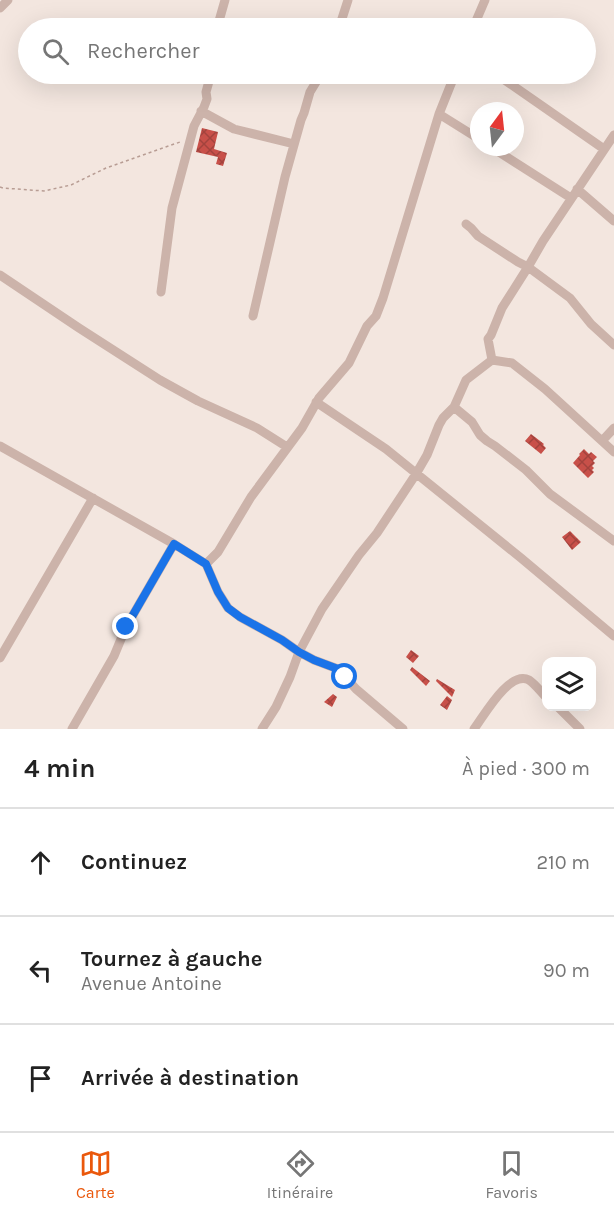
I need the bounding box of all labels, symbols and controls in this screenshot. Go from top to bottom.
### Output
search box [18,18,596,84]
icon: search [39,35,72,68]
text: Rechercher [87,38,200,64]
north arrow [470,102,524,156]
route end [112,613,138,639]
map controls [542,657,596,711]
button: layers [542,657,596,711]
route start [331,663,357,689]
text: 4 min [24,753,95,784]
text: À pied · 300 m [462,757,590,780]
icon: ahead [24,846,57,879]
text: Continuez [81,849,187,875]
text: 210 m [536,851,590,874]
text: Tournez à gauche [81,946,262,972]
icon: left [24,954,57,987]
text: 90 m [543,959,590,982]
text: Avenue Antoine [81,972,222,995]
icon: arrive [24,1062,57,1095]
text: Arrivée à destination [81,1065,299,1091]
tab: Carte [76,1147,115,1202]
tab: Itinéraire [267,1147,333,1202]
tab: Favoris [485,1147,538,1202]

